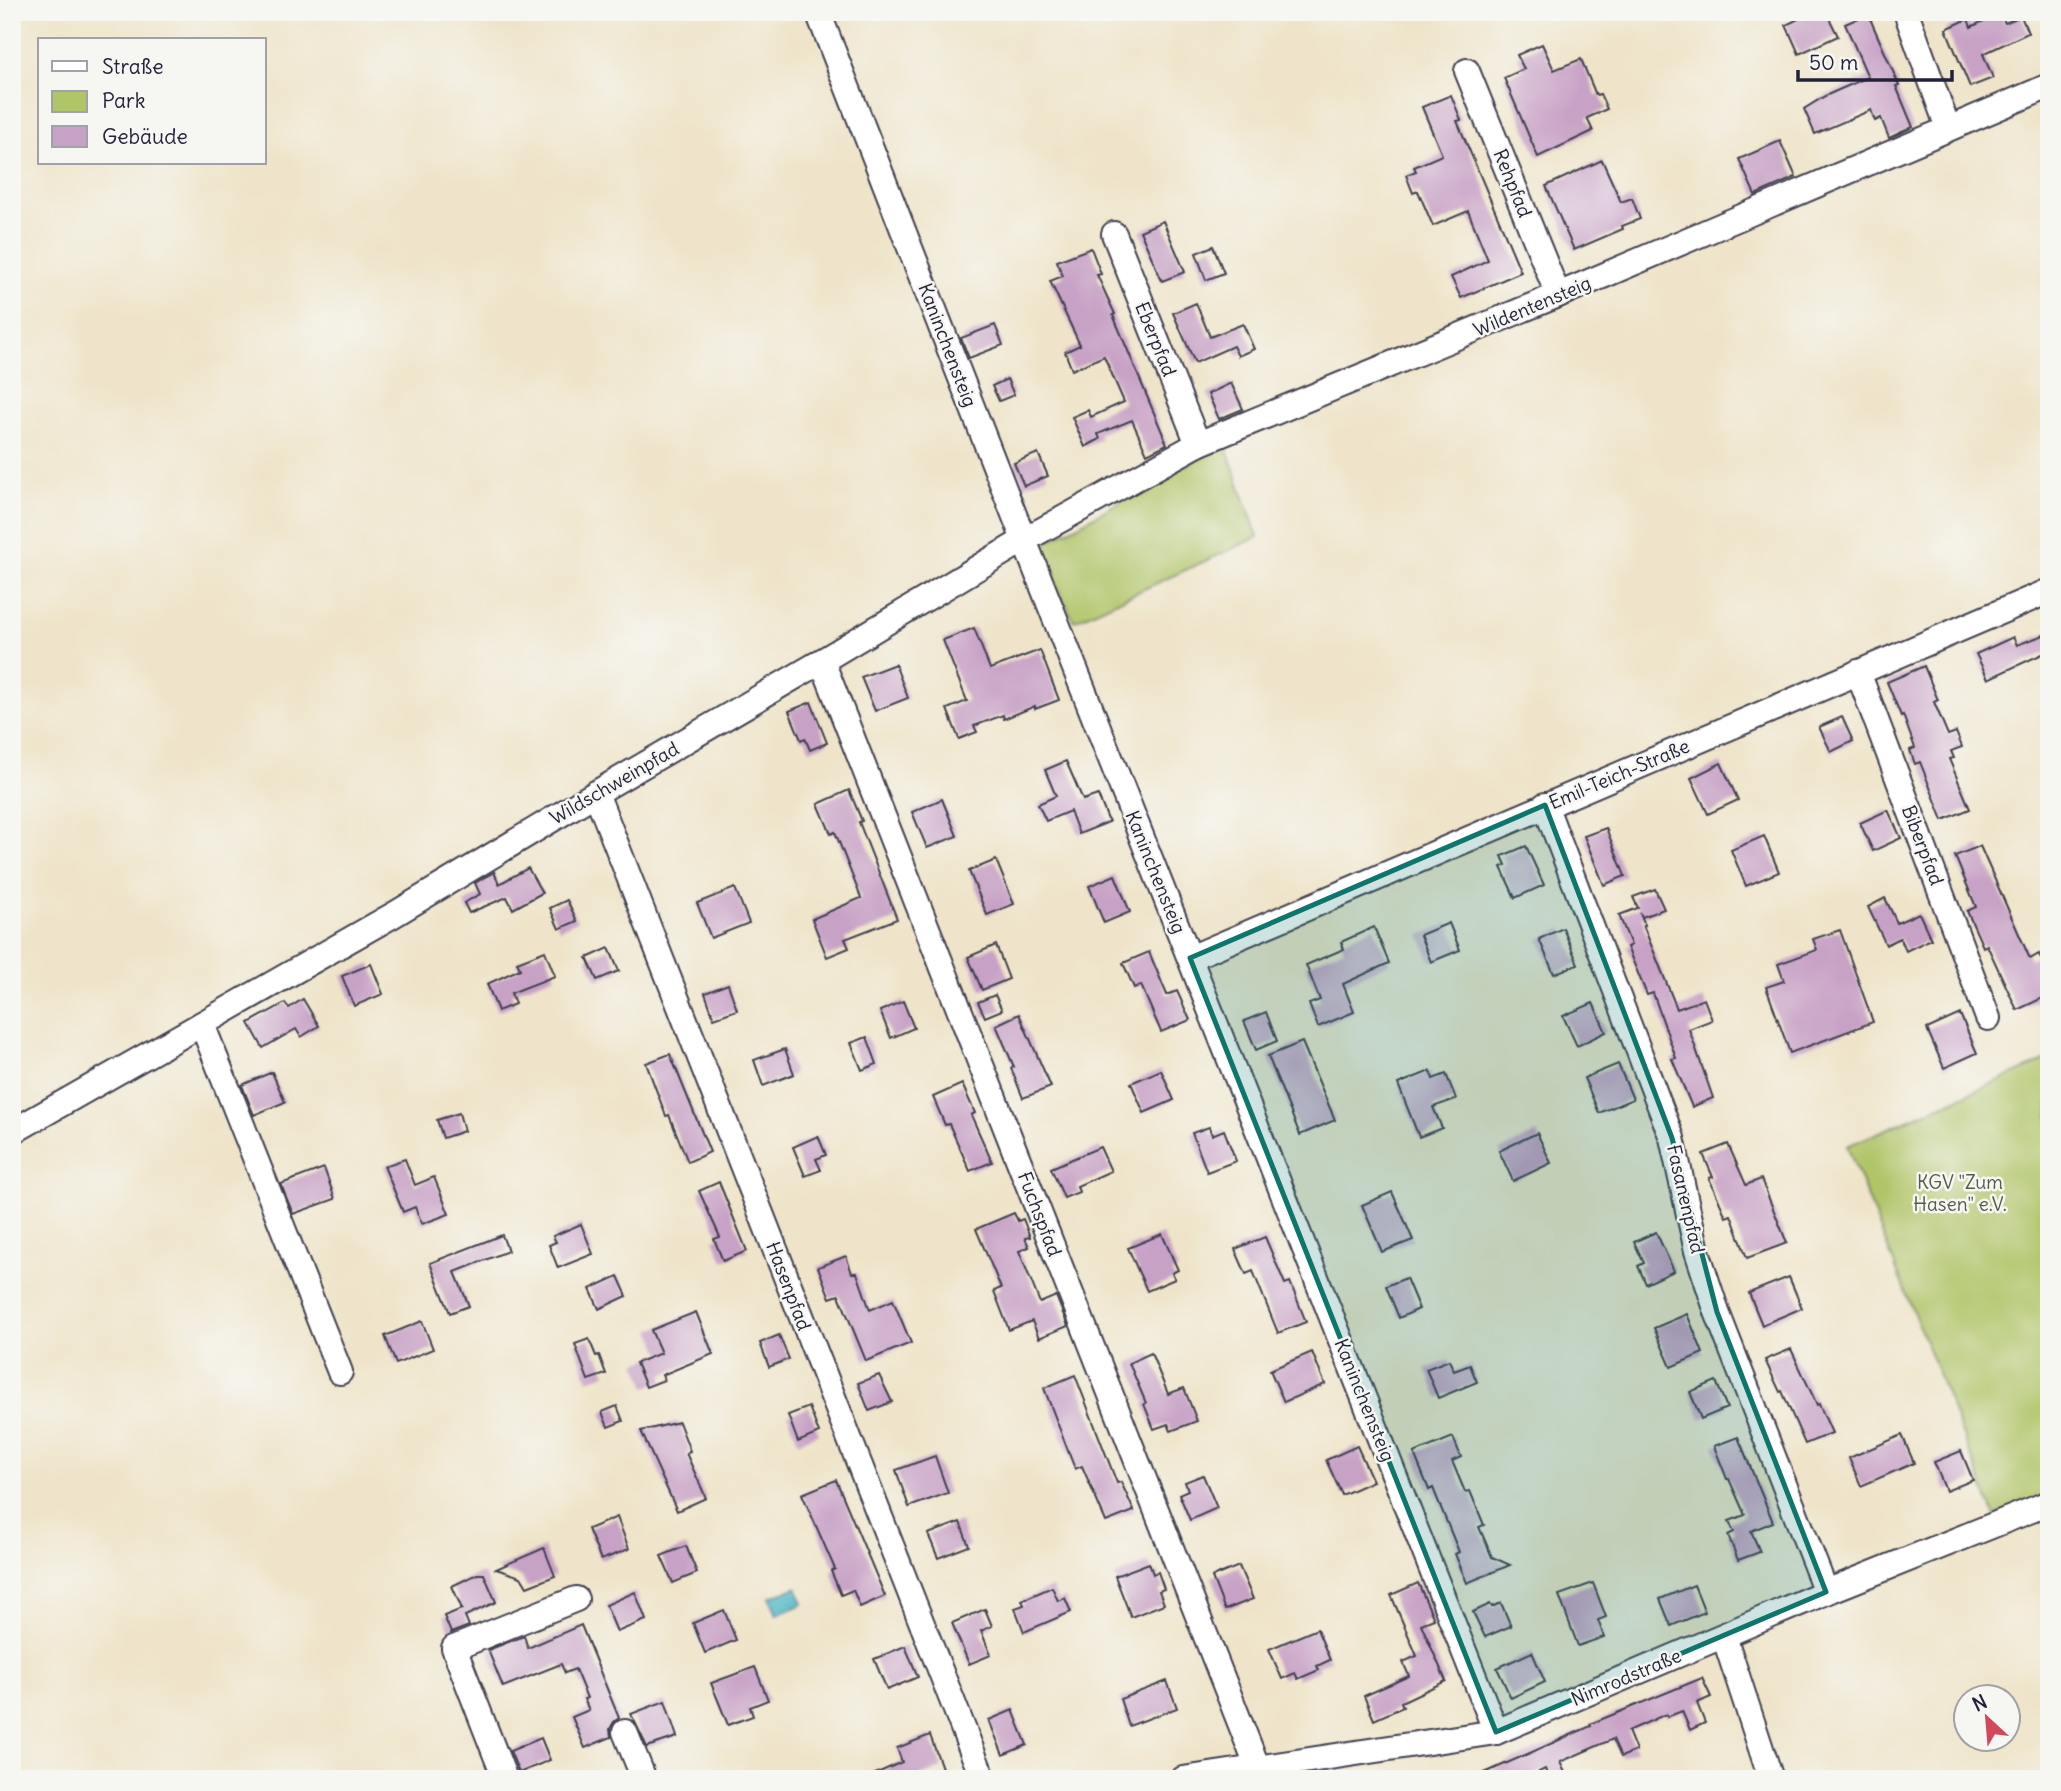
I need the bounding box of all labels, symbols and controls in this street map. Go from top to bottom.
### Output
legend [38,38,266,164]
scale bar [1798,38,1952,82]
text: 50 m [1809,49,1858,76]
text: Straße [102,53,163,80]
text: Park [102,87,145,114]
text: Gebäude [102,123,188,150]
street label: Rehpfad [1488,145,1538,221]
street label: Wildentensteig [1470,270,1594,342]
street label: Kaninchensteig [913,280,983,410]
street label: Eberpfad [1130,298,1182,380]
street label: Emil-Teich-Straße [1545,734,1693,814]
street label: Wildschweinpfad [545,736,683,830]
street label: Biberpfad [1897,802,1949,888]
street label: Kaninchensteig [1120,807,1192,937]
street label: Fasanenpfad [1662,1142,1710,1256]
street label: Fuchspfad [1013,1168,1067,1260]
park label: KGV "Zum Hasen" e.V. [1913,1170,2007,1216]
street label: Hasenpfad [761,1238,817,1334]
street label: Kaninchensteig [1329,1335,1401,1465]
street label: Nimrodstraße [1567,1643,1685,1711]
north arrow [1952,1682,2022,1752]
text: N [1968,1689,1991,1716]

